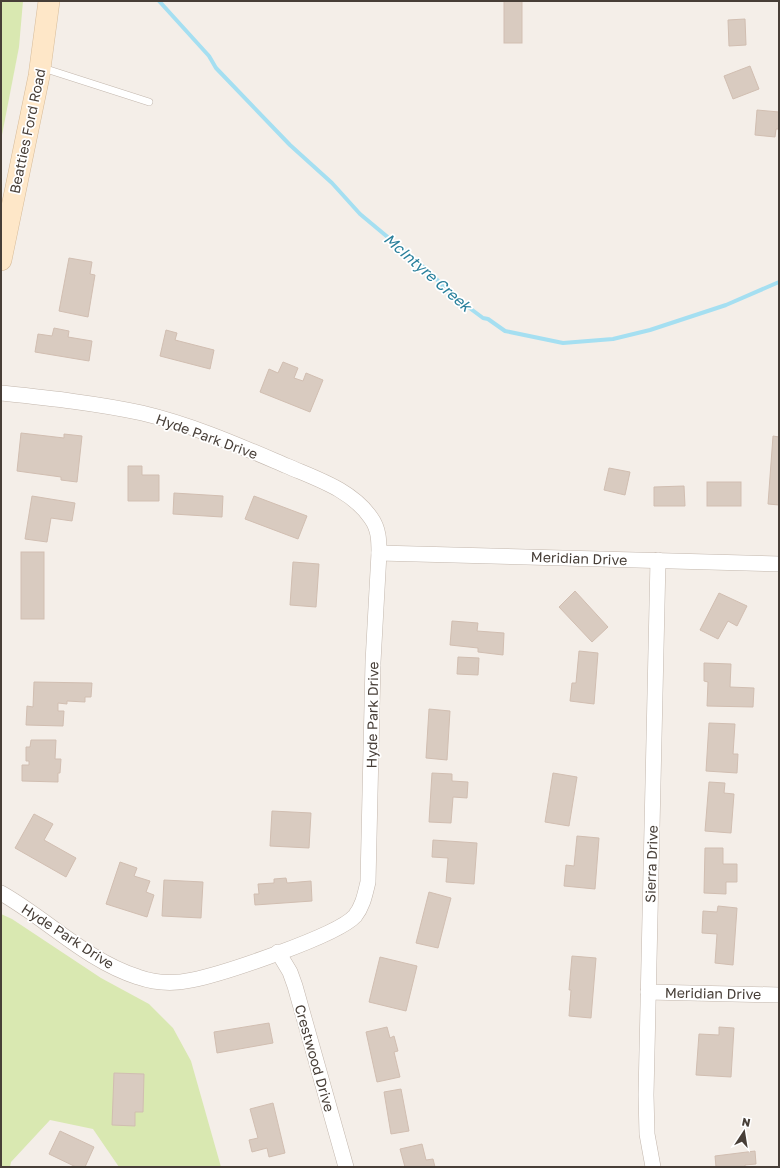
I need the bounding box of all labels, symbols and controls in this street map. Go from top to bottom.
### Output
street label: Beatties Ford Road [5,67,49,195]
water label: McIntyre Creek [380,229,476,316]
street label: Hyde Park Drive [154,410,260,462]
street label: Meridian Drive [531,548,627,568]
street label: Hyde Park Drive [363,661,381,769]
street label: Sierra Drive [641,825,661,903]
street label: Hyde Park Drive [19,900,117,972]
street label: Meridian Drive [665,984,761,1002]
street label: Crestwood Drive [292,1002,338,1114]
north arrow [724,1112,764,1152]
text: N [741,1115,752,1129]

